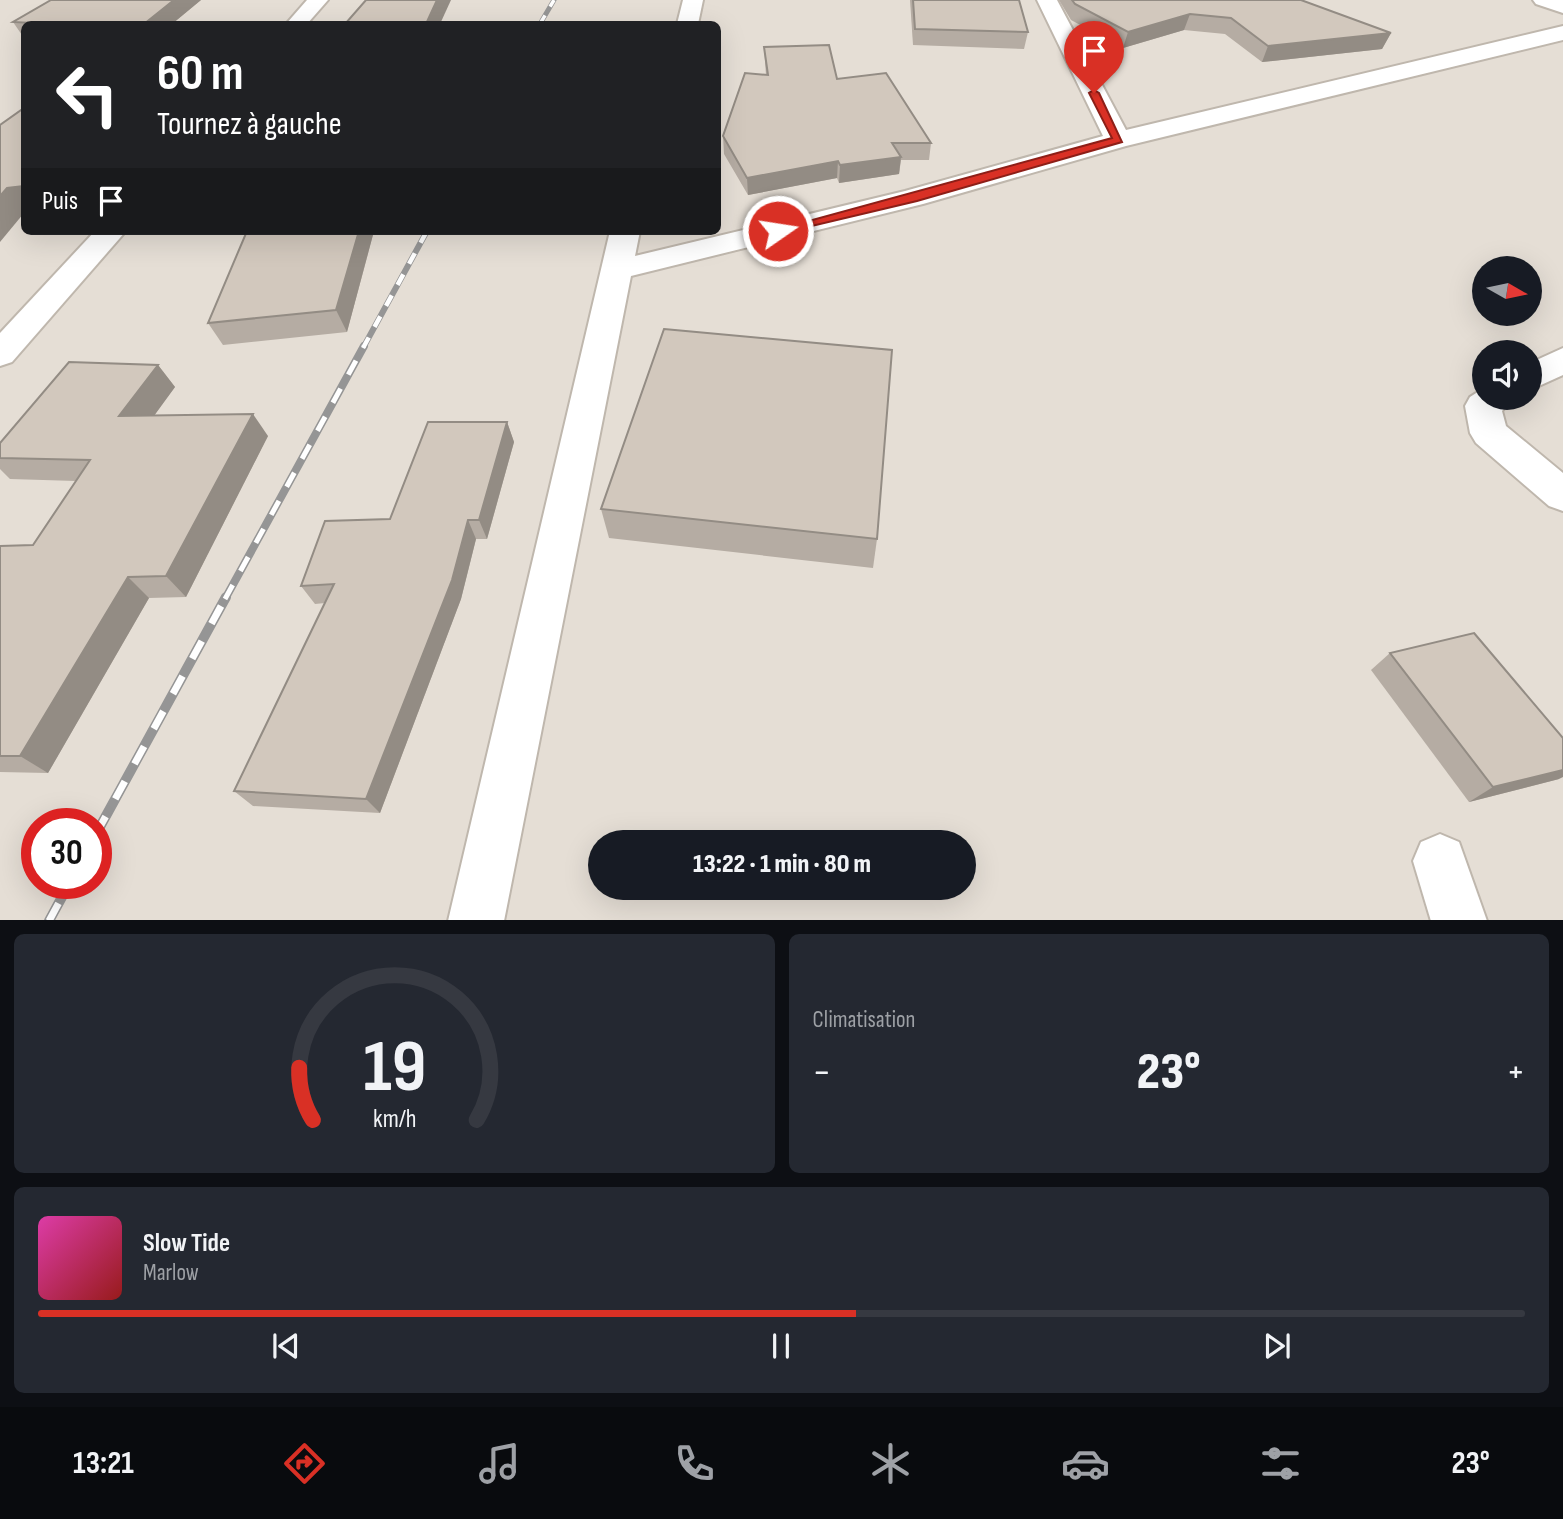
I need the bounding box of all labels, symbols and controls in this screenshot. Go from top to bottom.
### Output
pin [1064,21,1124,93]
icon: arrive [1075,32,1113,70]
text: 60 m [157,45,244,104]
icon: left [42,49,133,140]
text: Tournez à gauche [157,105,342,144]
icon: arrive [92,182,130,220]
text: Puis [42,186,78,217]
position arrow [741,194,815,268]
north arrow [1472,256,1542,326]
map controls [1472,256,1542,410]
button: sound [1472,340,1542,410]
speed limit sign: 30 [21,808,112,899]
text: 13:22 · 1 min · 80 m [693,849,871,880]
text: Climatisation [813,1006,915,1034]
text: 19 [363,1024,426,1112]
text: 23° [1137,1041,1201,1104]
text: − [813,1050,831,1095]
text: + [1506,1050,1525,1095]
text: km/h [373,1103,416,1134]
text: Slow Tide [143,1228,230,1259]
text: Marlow [143,1259,199,1287]
icon: previous [267,1327,305,1365]
icon: pause [762,1327,800,1365]
icon: next [1258,1327,1296,1365]
icon: directions [280,1439,329,1488]
icon: music [475,1439,524,1488]
icon: phone [670,1439,719,1488]
icon: climate [866,1439,915,1488]
icon: car [1061,1439,1110,1488]
icon: filters [1256,1439,1305,1488]
text: 13:21 [73,1444,134,1483]
text: 23° [1451,1444,1490,1483]

